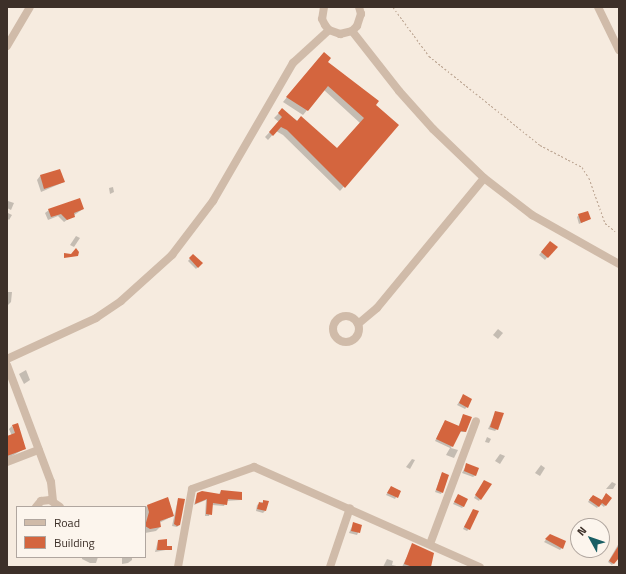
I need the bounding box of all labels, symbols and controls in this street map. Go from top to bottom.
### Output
legend [16,506,146,558]
text: Road [54,513,80,532]
north arrow [570,518,610,558]
text: N [573,523,590,539]
text: Building [54,533,95,552]

